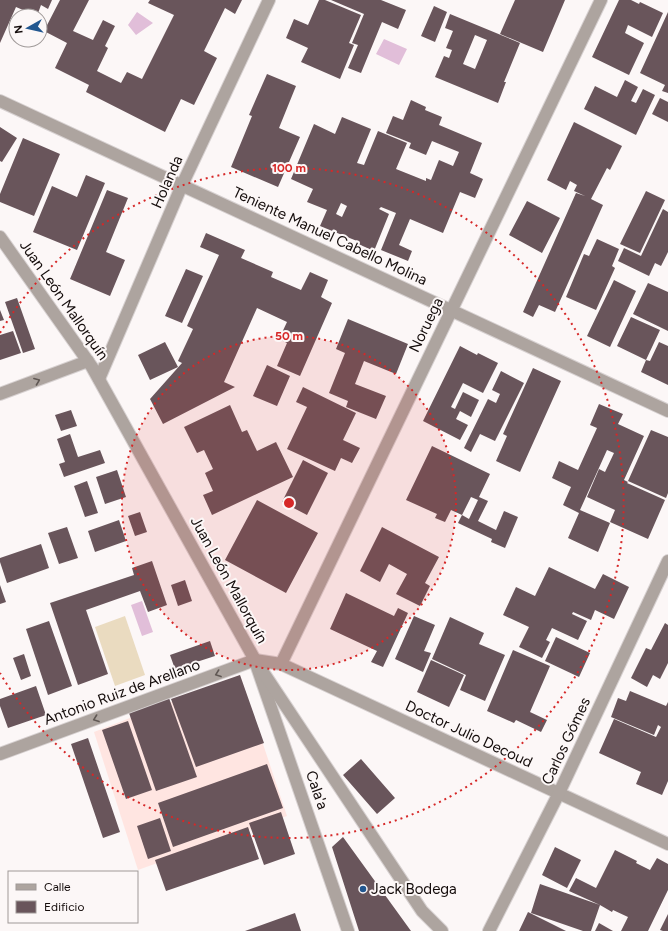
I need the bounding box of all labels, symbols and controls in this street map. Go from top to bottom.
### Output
north arrow [8,8,48,48]
text: N [12,24,26,34]
street label: Holanda [147,153,187,211]
text: 100 m [272,161,306,175]
street label: Teniente Manuel Cabello Molina [230,183,430,289]
street label: Juan León Mallorquín [16,237,112,363]
street label: Noruega [405,295,447,355]
text: 50 m [275,329,303,343]
one-way arrow [33,377,40,385]
centre of rings [282,496,296,510]
street label: Juan León Mallorquín [187,513,271,647]
street label: Antonio Ruiz de Arellano [41,655,203,729]
one-way arrow [215,669,222,677]
street label: Carlos Gómes [538,694,594,788]
street label: Doctor Julio Decoud [403,697,535,771]
one-way arrow [93,714,100,722]
street label: Cala'a [302,768,332,812]
legend [8,871,138,923]
text: Calle [44,880,71,894]
place label: Jack Bodega [371,880,457,898]
marker: Jack Bodega [358,884,368,894]
text: Edificio [44,900,84,914]

